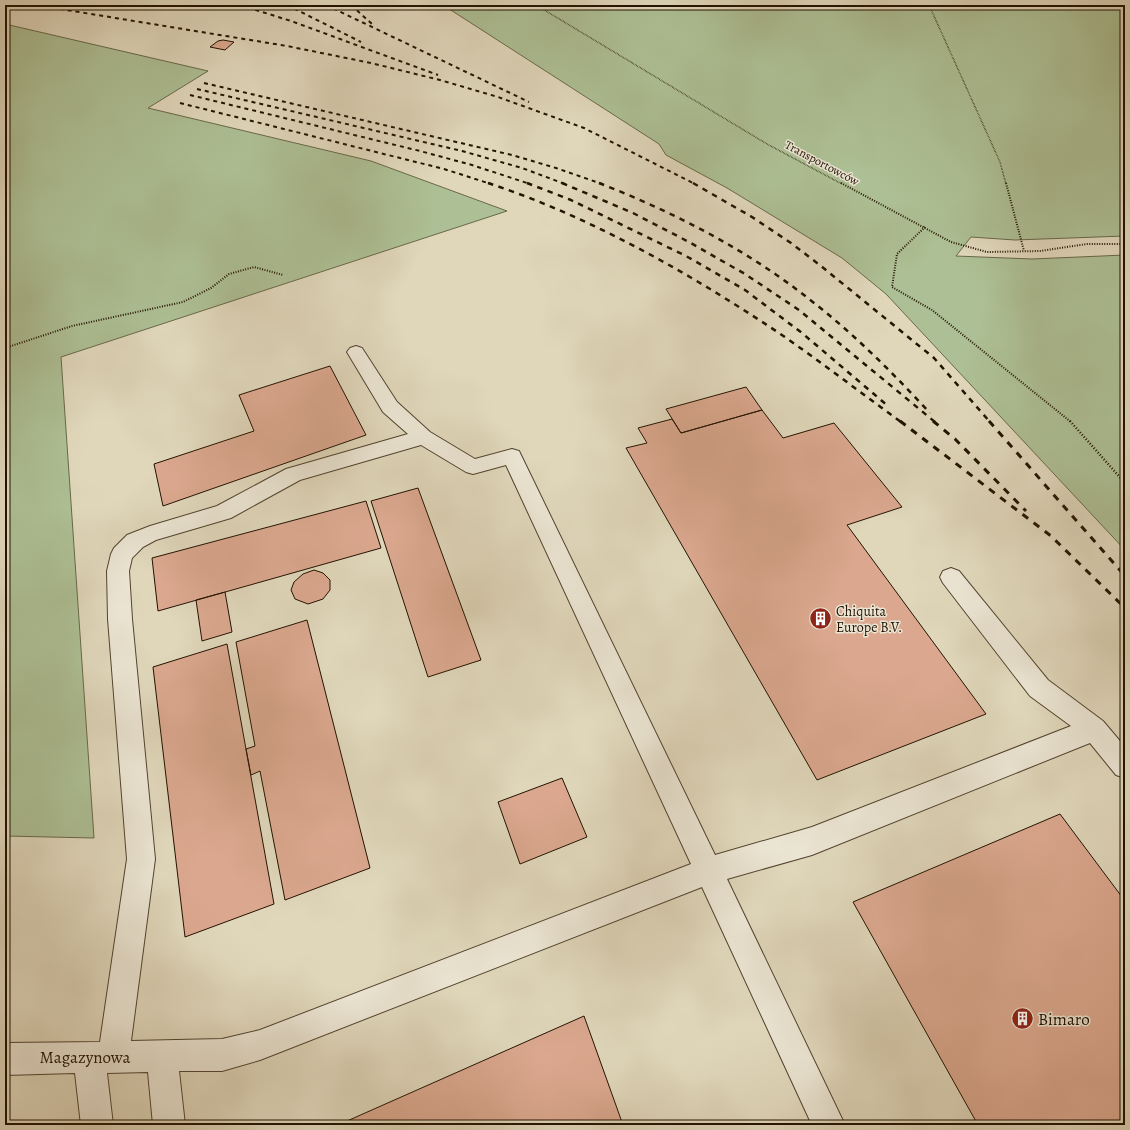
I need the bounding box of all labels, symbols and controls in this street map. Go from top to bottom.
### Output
street label: Transportowców [782,137,862,190]
place label: Chiquita Europe B.V. [836,602,902,637]
building icon: Chiquita Europe B.V. [808,606,834,632]
building icon: Bimaro [1009,1006,1035,1032]
place label: Bimaro [1038,1008,1090,1031]
street label: Magazynowa [40,1046,131,1069]

